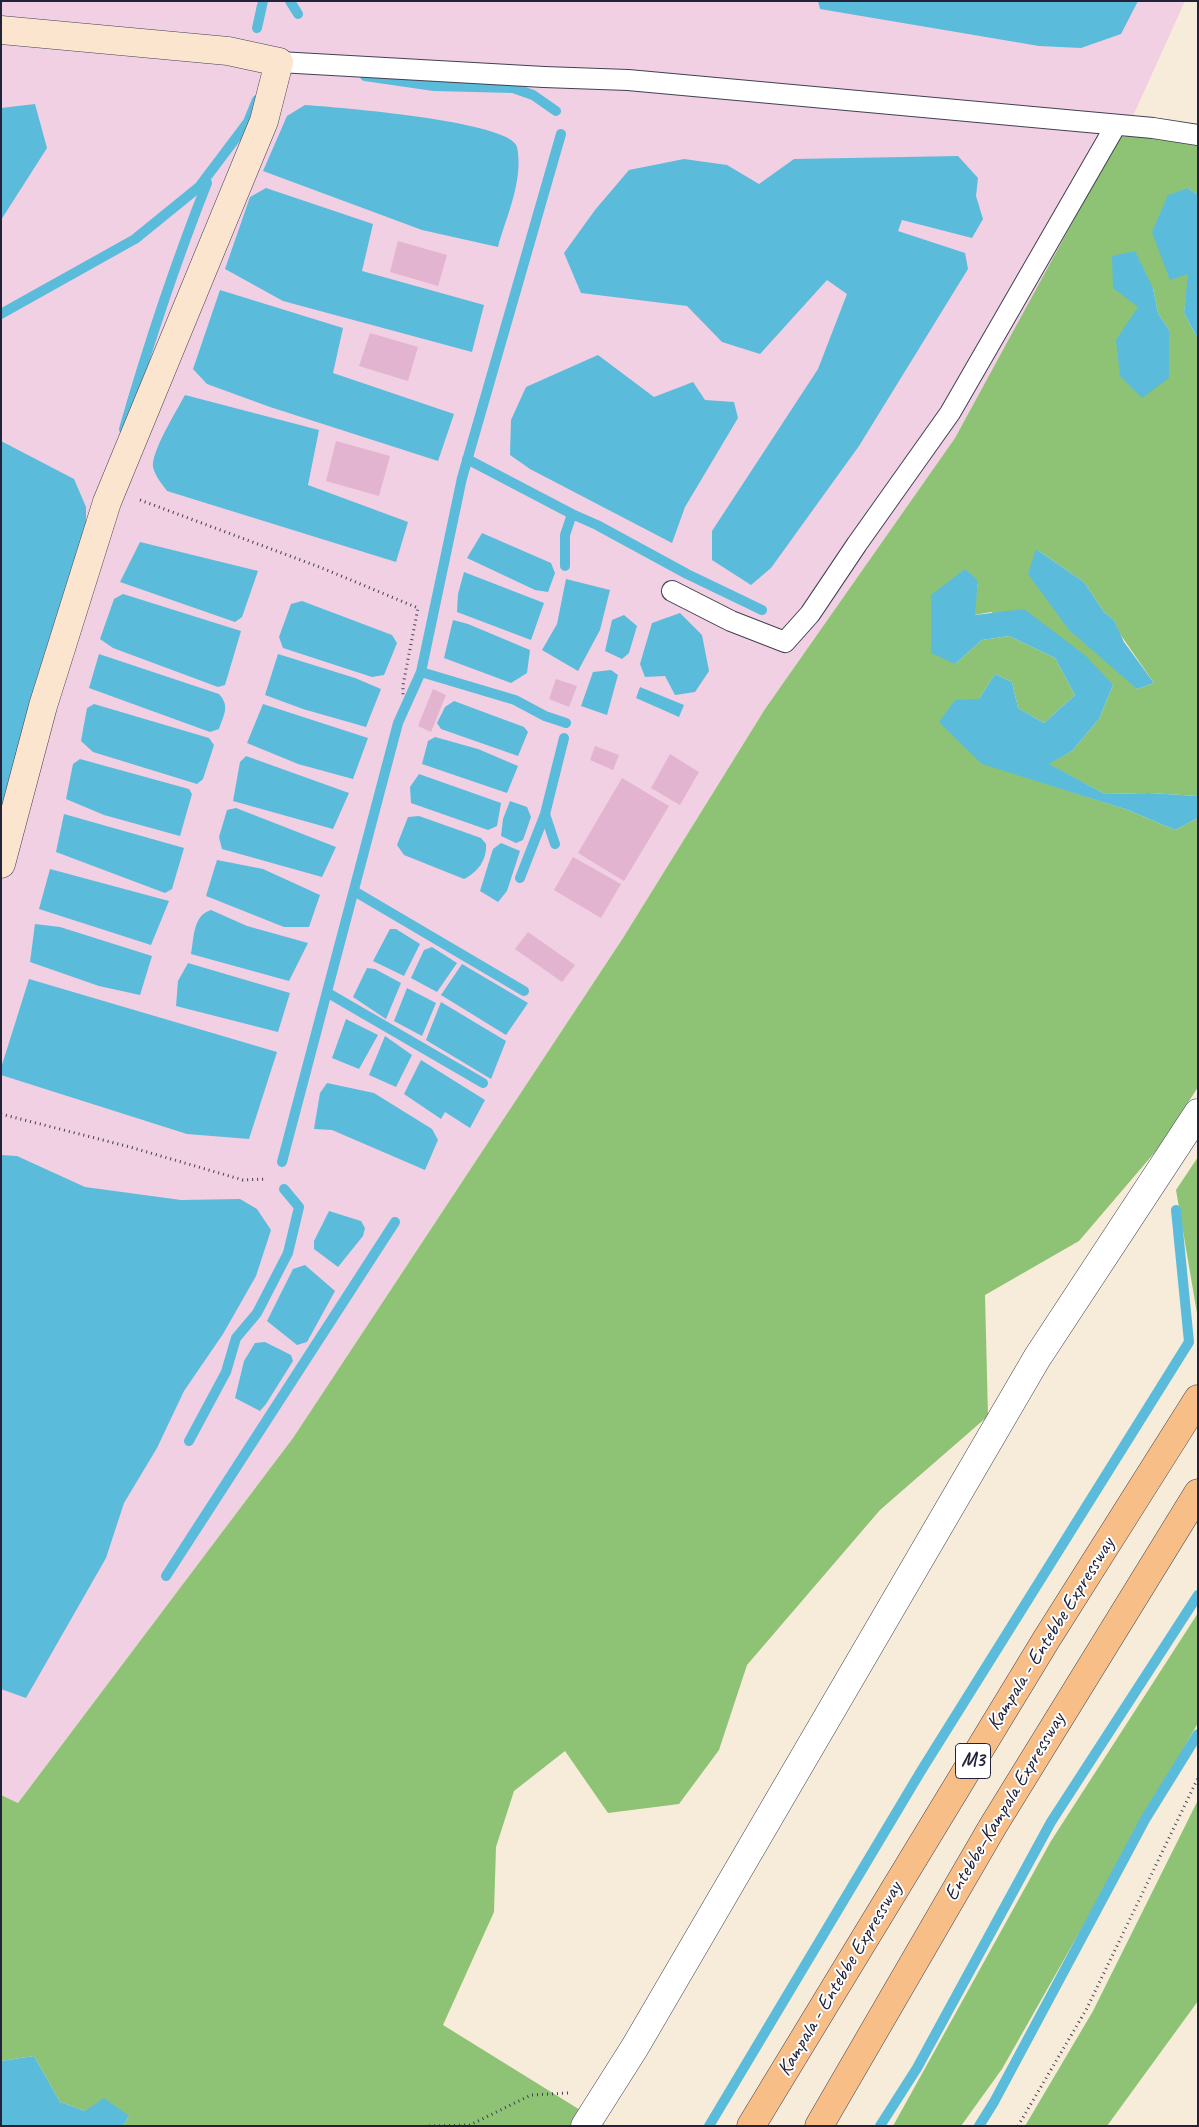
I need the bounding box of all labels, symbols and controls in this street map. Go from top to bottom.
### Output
street label: Kampala - Entebbe Expressway [981,1533,1121,1735]
street label: Entebbe–Kampala Expressway [939,1709,1071,1905]
road number: M3 [956,1744,990,1778]
street label: Kampala - Entebbe Expressway [772,1877,908,2081]

